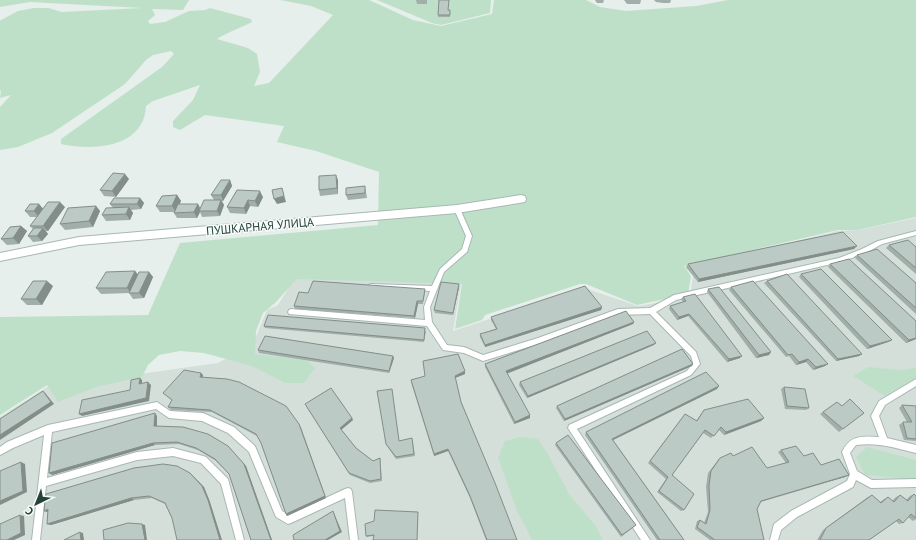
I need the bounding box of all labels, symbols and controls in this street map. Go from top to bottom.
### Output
street label: ПУШКАРНАЯ УЛИЦА [206,214,314,238]
north arrow [16,484,56,524]
text: С [22,504,36,519]

